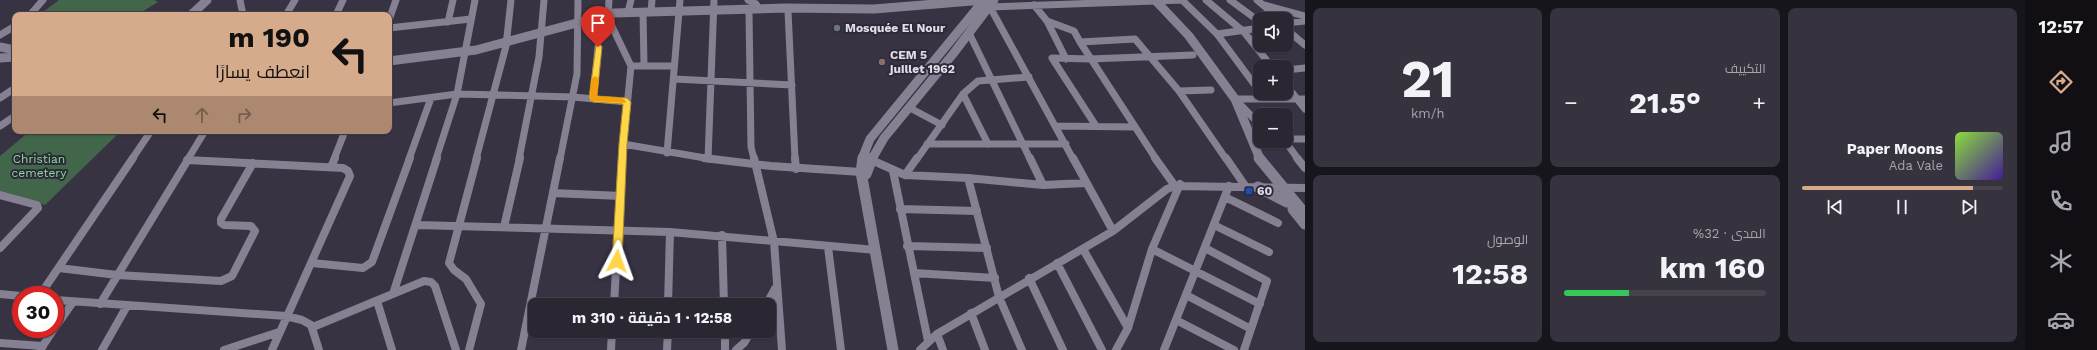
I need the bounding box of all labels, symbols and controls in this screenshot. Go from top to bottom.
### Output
pin [581,6,615,47]
icon: arrive [587,12,609,34]
map controls [1253,12,1293,148]
button: sound [1253,12,1293,52]
text: 12:57 [2039,16,2083,37]
text: 190 m [228,21,310,54]
place label: Mosquée El Nour [845,21,946,35]
marker: Mosquée El Nour [832,23,842,33]
icon: left [324,28,376,80]
place label: CEM 5 juillet 1962 [888,48,955,76]
text: 21 [1401,49,1454,110]
marker: CEM 5 juillet 1962 [877,57,887,67]
button: + [1253,60,1293,100]
text: انعطف يسارًا [215,61,310,82]
text: التكييف [1725,61,1766,76]
icon: directions [2047,68,2075,96]
text: 21.5° [1629,85,1701,120]
text: − [1564,90,1578,115]
text: + [1752,90,1766,115]
icon: left [149,104,171,126]
icon: ahead [191,104,213,126]
icon: right [233,104,255,126]
text: km/h [1411,106,1444,121]
button: − [1253,108,1293,148]
icon: music [2047,128,2075,156]
text: Paper Moons [1847,140,1943,158]
park label: Christian cemetery [12,152,67,180]
text: Ada Vale [1889,158,1943,173]
place label: 60 [1257,184,1272,198]
marker: 60 [1244,186,1254,196]
icon: phone [2047,187,2075,215]
icon: previous [1824,196,1846,218]
icon: pause [1891,196,1913,218]
icon: next [1958,196,1980,218]
text: المدى · 32% [1693,226,1766,241]
text: الوصول [1487,232,1528,247]
position arrow [596,240,638,282]
icon: climate [2047,247,2075,275]
text: 160 km [1659,250,1766,285]
text: 12:58 [1452,256,1528,291]
speed limit sign: 30 [12,286,64,338]
icon: car [2047,306,2075,334]
text: 12:58 · 1 دقيقة · 310 m [572,309,732,327]

